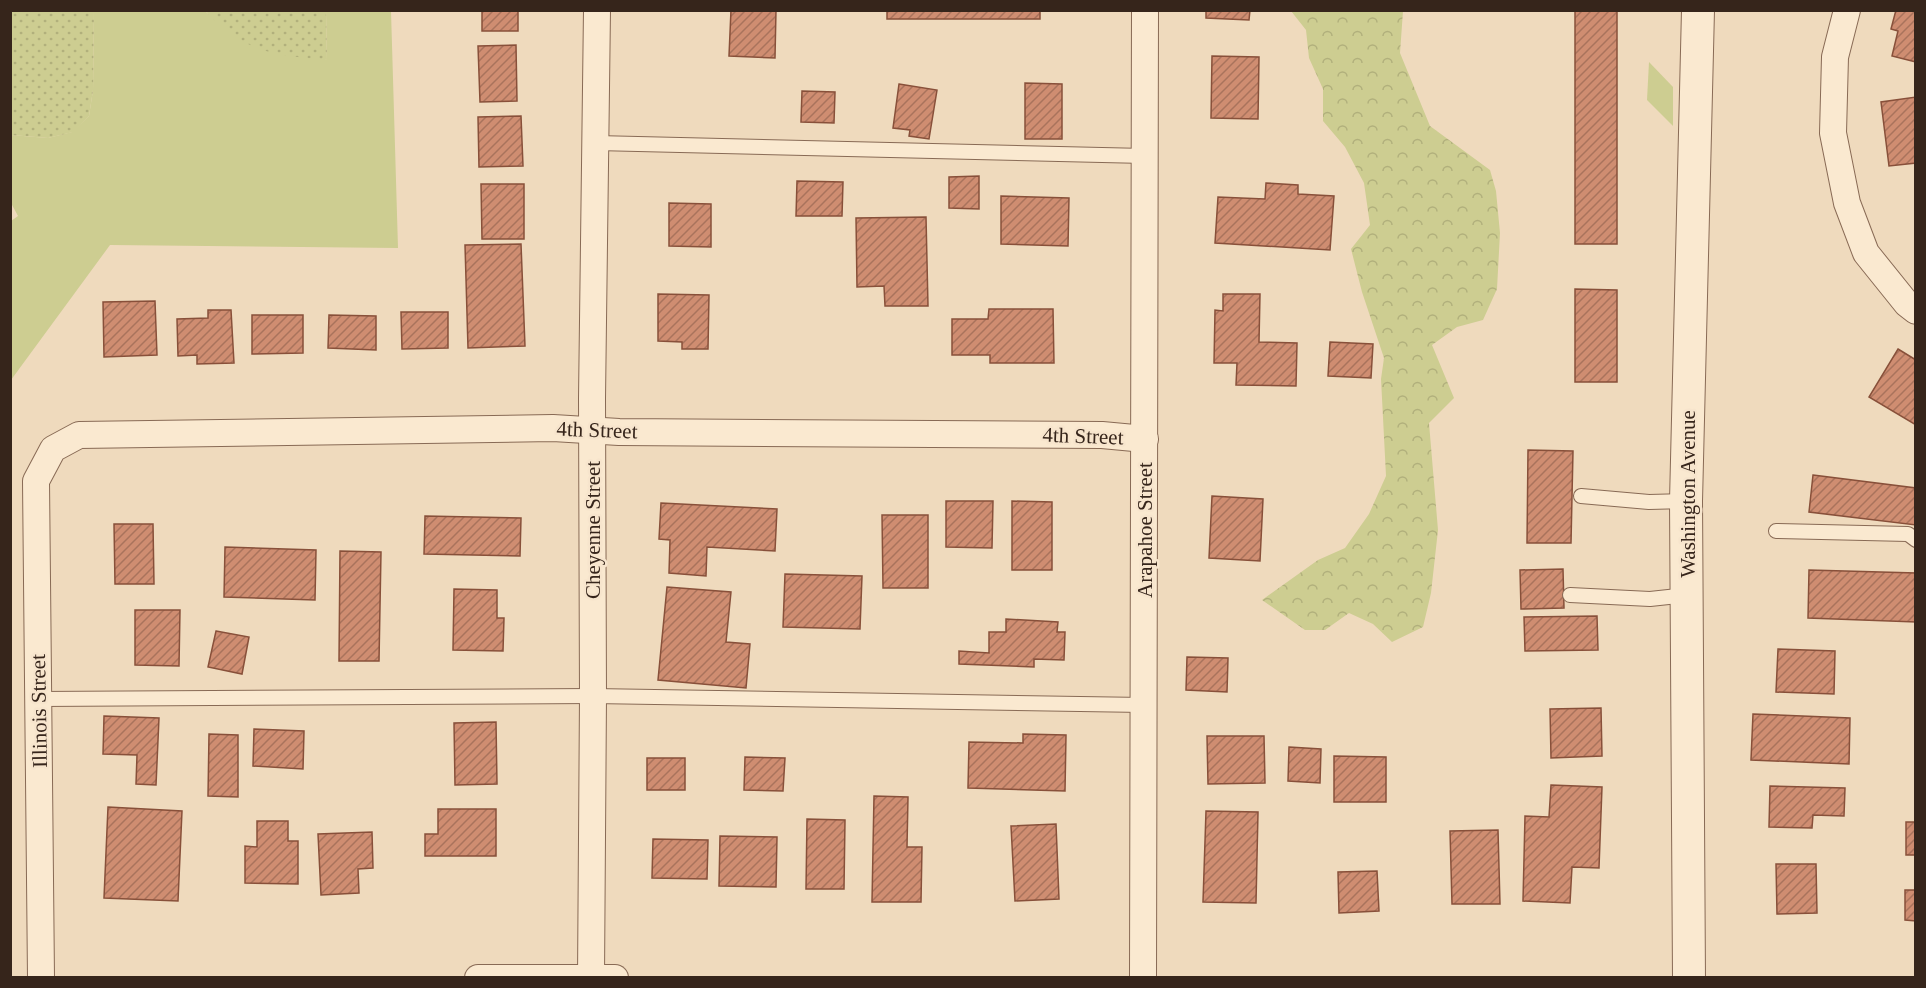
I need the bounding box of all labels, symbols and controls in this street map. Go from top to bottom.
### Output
street label: Washington Avenue [1676,410,1700,578]
street label: 4th Street [556,417,638,443]
street label: 4th Street [1042,423,1124,449]
street label: Cheyenne Street [581,461,605,599]
street label: Arapahoe Street [1133,462,1157,598]
street label: Illinois Street [26,654,52,768]

